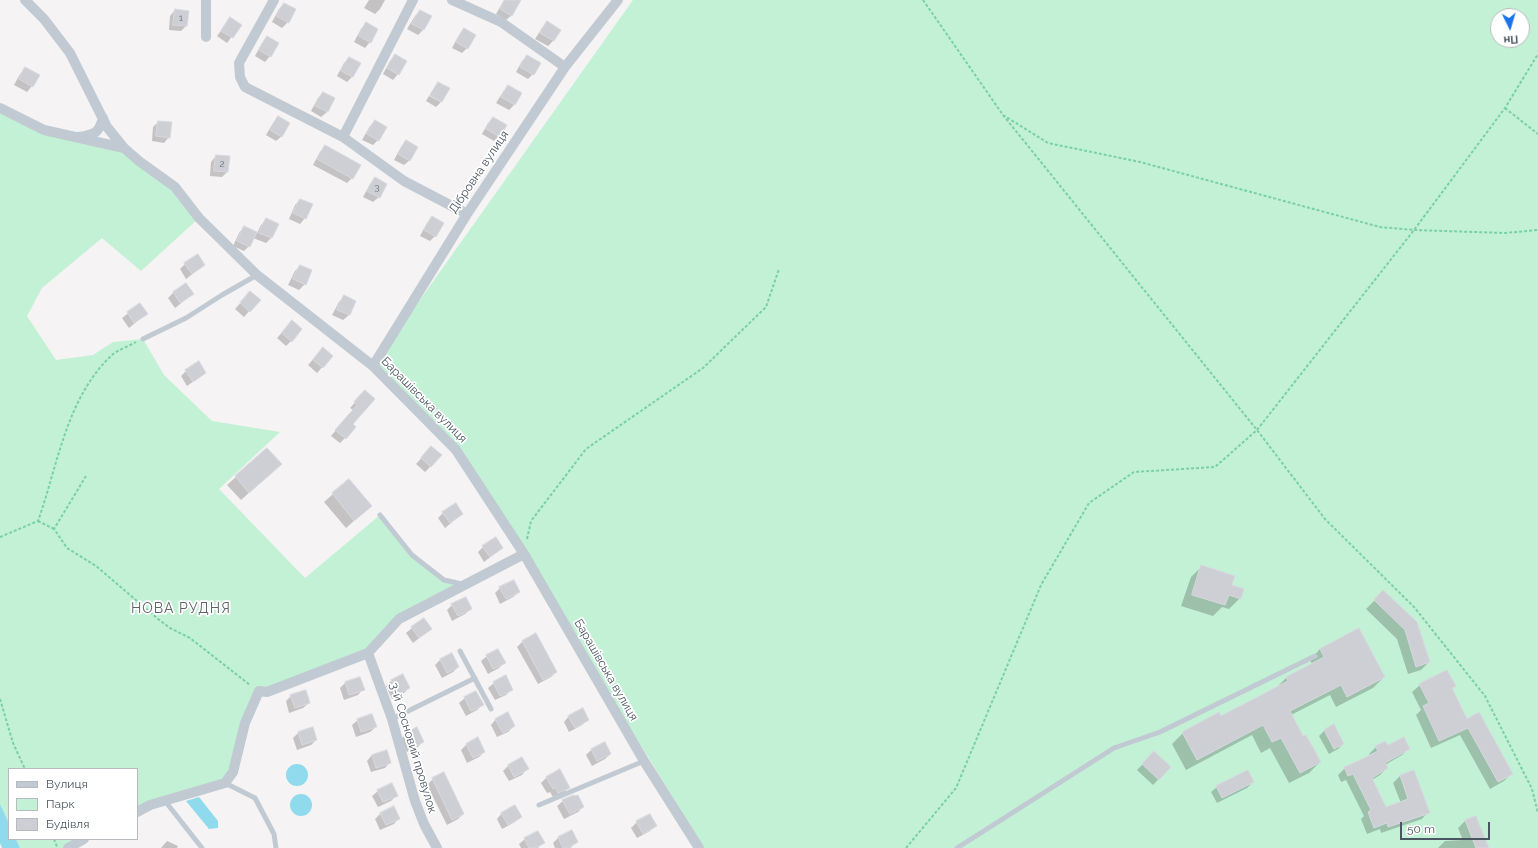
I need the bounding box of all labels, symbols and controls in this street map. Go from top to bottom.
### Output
north arrow [1490,8,1530,48]
house number: 1 [179,12,183,24]
text: Пн [1503,32,1519,47]
street label: Дібровна вулиця [446,128,512,216]
house number: 2 [219,158,225,170]
house number: 3 [374,181,380,193]
street label: Барашівська вулиця [378,354,470,446]
district label: НОВА РУДНЯ [131,601,231,617]
street label: Барашівська вулиця [571,617,641,723]
street label: 3-й Сосновий провулок [386,681,440,815]
legend [8,768,138,840]
text: Вулиця [46,777,88,791]
text: Парк [46,797,75,811]
scale bar [1402,814,1492,840]
text: Будівля [46,817,89,831]
text: 50 m [1407,822,1435,836]

